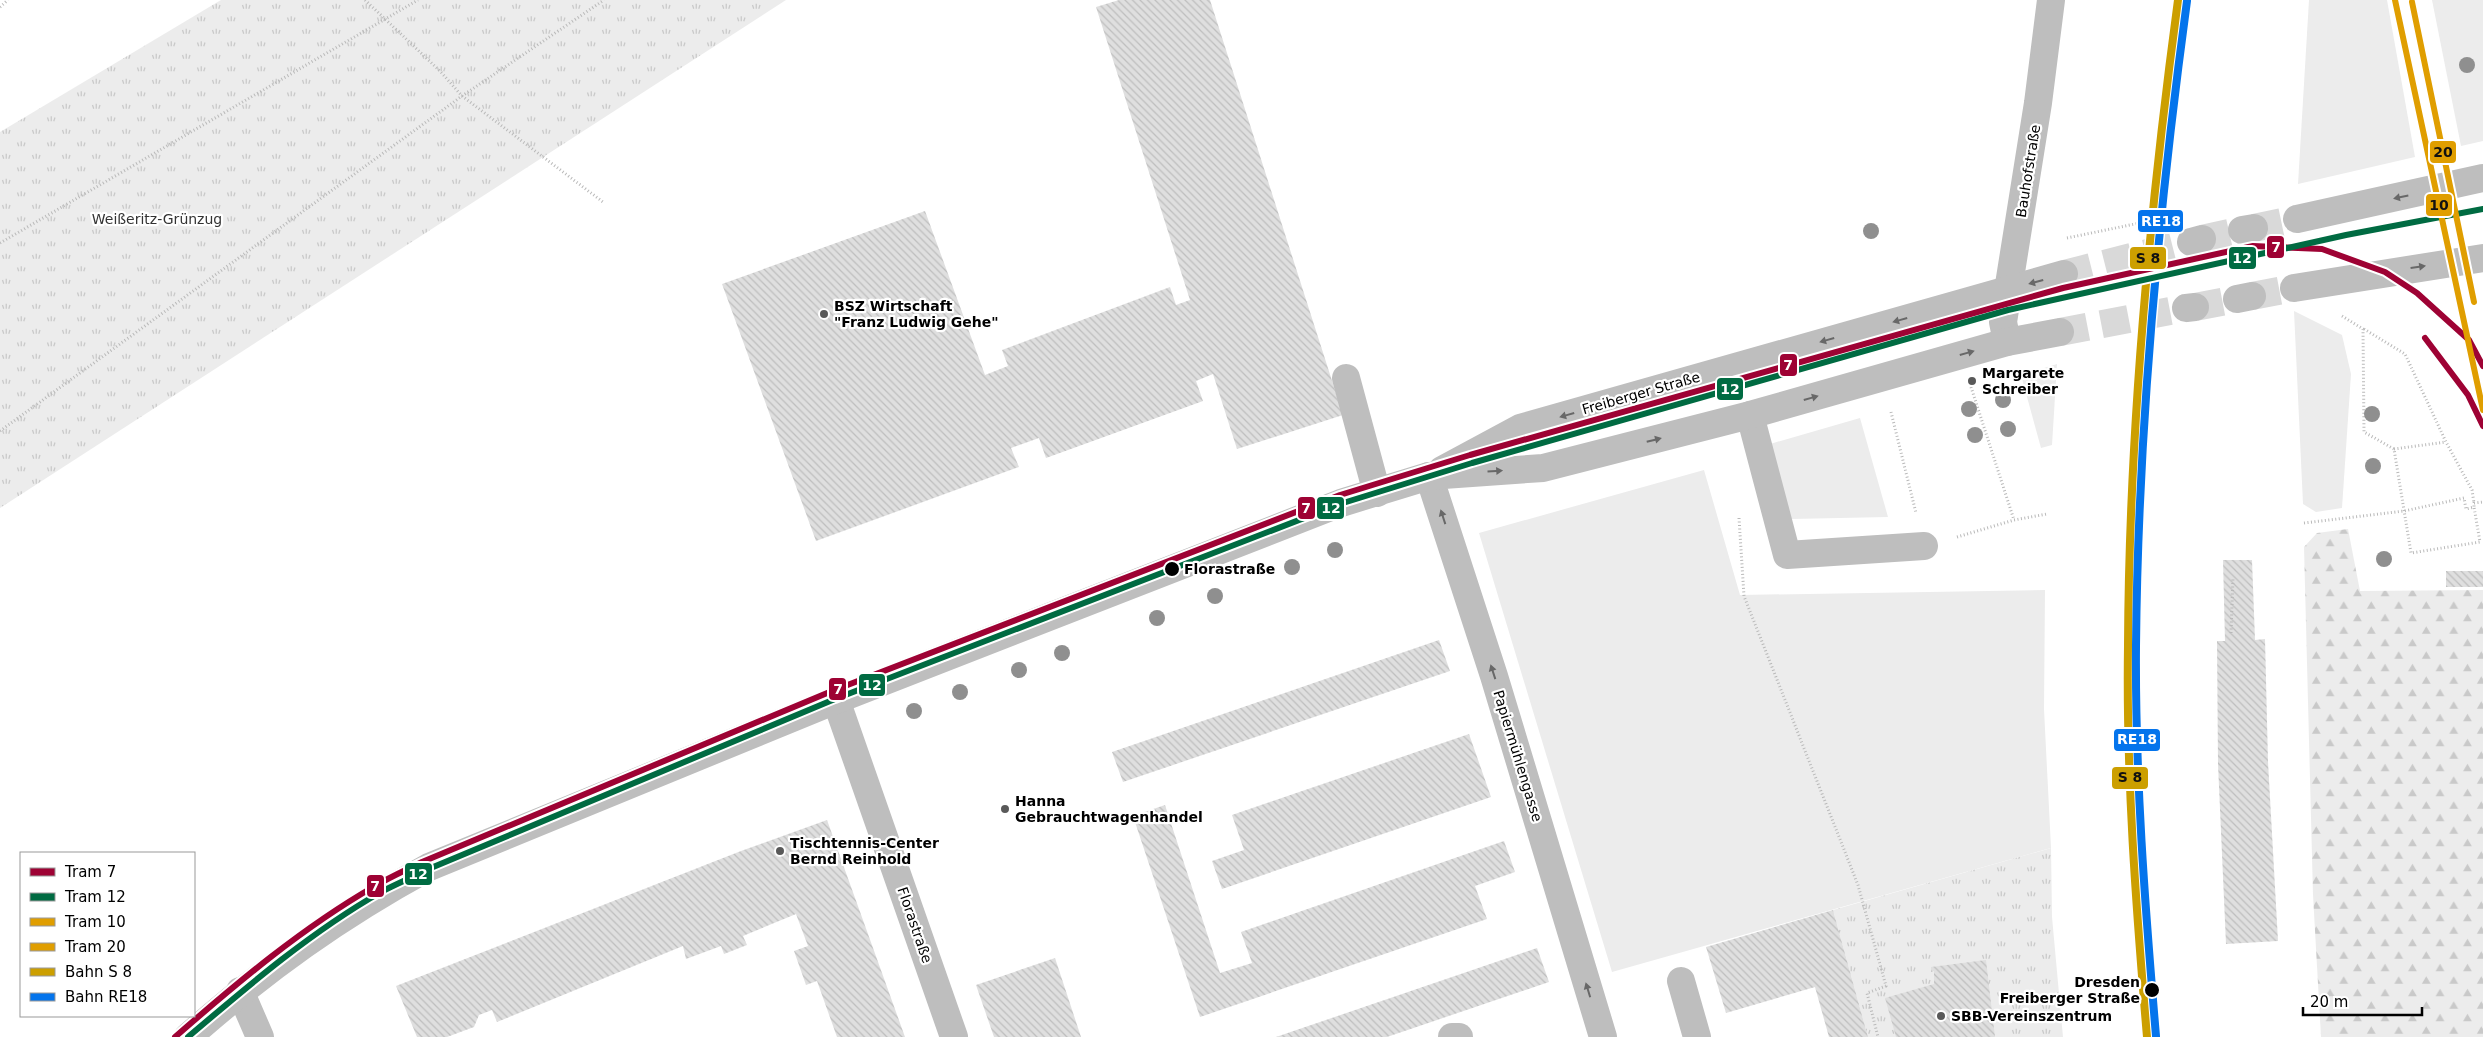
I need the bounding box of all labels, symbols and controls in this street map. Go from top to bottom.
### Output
street label: Bauhofstraße [2013,123,2043,219]
line badge: 20 [2429,140,2457,164]
text: 20 [2433,144,2453,160]
one-way arrow [2394,193,2409,201]
line badge: 10 [2425,193,2453,217]
text: 10 [2429,197,2449,213]
line badge: RE18 [2137,209,2184,233]
park label: Weißeritz-Grünzug [92,211,222,227]
text: RE18 [2141,213,2181,229]
line badge: 7 [2266,235,2285,259]
text: 7 [2271,239,2281,255]
line badge: S 8 [2129,246,2167,270]
line badge: 12 [2228,246,2257,270]
text: S 8 [2136,250,2160,266]
text: 12 [2232,250,2252,266]
one-way arrow [2411,263,2427,271]
one-way arrow [2028,278,2043,286]
place label: BSZ Wirtschaft "Franz Ludwig Gehe" [834,298,999,330]
marker: BSZ Wirtschaft "Franz Ludwig Gehe" [818,308,830,320]
one-way arrow [1892,316,1907,324]
one-way arrow [1819,337,1834,345]
one-way arrow [1960,349,1975,357]
line badge: 7 [1779,353,1798,377]
text: 7 [1783,357,1793,373]
place label: Margarete Schreiber [1982,365,2064,397]
street label: Freiberger Straße [1580,369,1702,417]
marker: Margarete Schreiber [1966,375,1978,387]
line badge: 12 [1716,377,1744,401]
text: 12 [1720,381,1740,397]
one-way arrow [1804,393,1819,401]
one-way arrow [1560,411,1575,419]
one-way arrow [1647,436,1662,444]
one-way arrow [1488,466,1504,474]
line badge: 7 [1297,496,1316,520]
line badge: 12 [1316,496,1345,520]
text: 7 [1301,500,1311,516]
text: 12 [1321,500,1341,516]
one-way arrow [1438,510,1446,525]
marker: Florastraße [1163,560,1181,578]
place label: Florastraße [1184,561,1275,577]
one-way arrow [1488,664,1496,679]
line badge: 12 [858,673,886,697]
line badge: 7 [828,677,847,701]
text: 12 [862,677,882,693]
text: 7 [833,681,843,697]
street label: Papiermühlengasse [1490,688,1546,824]
line badge: RE18 [2113,728,2161,752]
text: RE18 [2117,731,2157,747]
line badge: S 8 [2111,766,2149,790]
text: S 8 [2118,769,2142,785]
place label: Hanna Gebrauchtwagenhandel [1015,793,1203,825]
marker: Hanna Gebrauchtwagenhandel [999,803,1011,815]
place label: Tischtennis-Center Bernd Reinhold [790,835,939,867]
marker: Tischtennis-Center Bernd Reinhold [774,845,786,857]
legend [20,852,195,1017]
line badge: 12 [404,862,433,886]
text: Tram 7 [64,863,116,881]
text: 12 [408,866,428,882]
line badge: 7 [366,874,385,898]
text: 7 [370,878,380,894]
street label: Florastraße [895,885,935,965]
text: Tram 12 [64,888,126,906]
text: Tram 10 [64,913,126,931]
text: Tram 20 [64,938,126,956]
text: Bahn S 8 [65,963,132,981]
place label: Dresden Freiberger Straße [2000,974,2140,1006]
marker: Dresden Freiberger Straße [2143,981,2161,999]
one-way arrow [1584,983,1592,998]
scale bar [2303,984,2422,1016]
text: Bahn RE18 [65,988,147,1006]
text: 20 m [2310,993,2348,1011]
place label: SBB-Vereinszentrum [1951,1008,2112,1024]
marker: SBB-Vereinszentrum [1935,1010,1947,1022]

